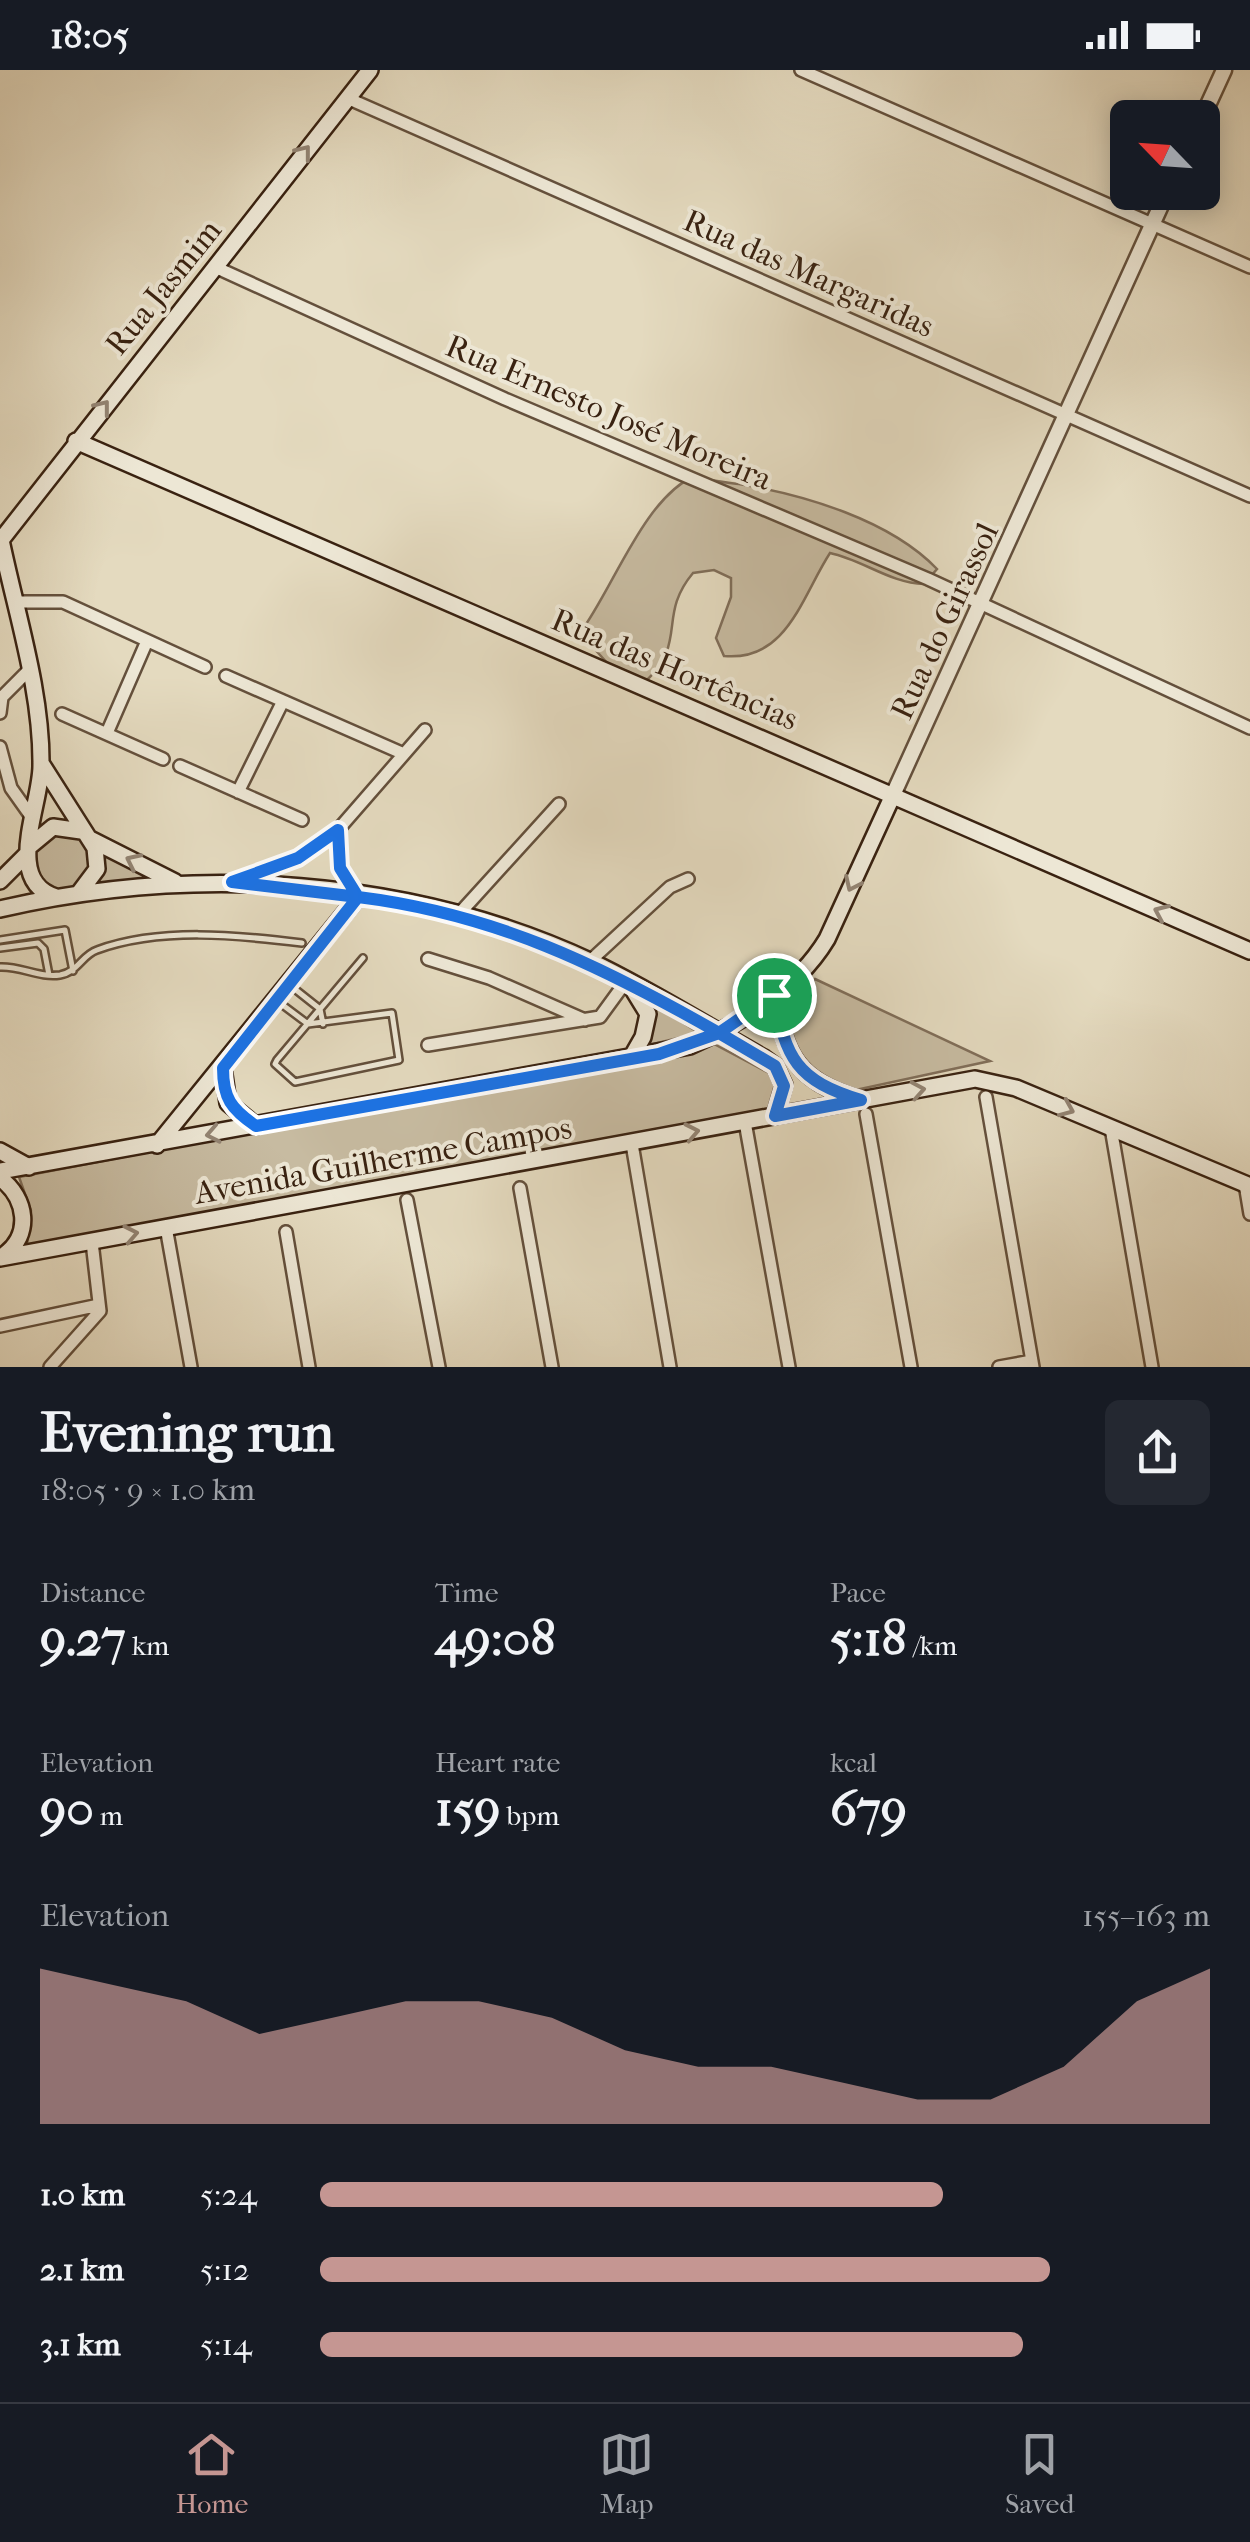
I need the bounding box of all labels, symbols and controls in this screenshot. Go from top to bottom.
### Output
text: 18:05 [50,13,129,58]
north arrow [1110,100,1220,210]
map controls [1110,100,1220,210]
one-way arrow [293,145,310,163]
street label: Rua das Margaridas [678,202,940,345]
street label: Rua Jasmim [98,212,229,362]
street label: Rua Ernesto José Moreira [440,327,778,498]
one-way arrow [91,400,108,418]
street label: Rua do Girassol [883,517,1006,725]
street label: Rua das Hortências [546,601,803,738]
one-way arrow [125,853,143,873]
one-way arrow [845,874,865,892]
one-way arrow [1153,904,1171,924]
pin [732,953,817,1038]
icon: arrive [747,968,802,1023]
one-way arrow [909,1080,926,1101]
one-way arrow [1057,1097,1075,1117]
street label: Avenida Guilherme Campos [190,1109,574,1212]
one-way arrow [205,1123,222,1144]
one-way arrow [683,1123,700,1144]
one-way arrow [123,1224,139,1245]
button: share [1105,1400,1210,1505]
text: Evening run [40,1401,334,1465]
text: 18:05 · 9 × 1.0 km [40,1471,255,1508]
text: Distance [40,1576,145,1609]
text: Time [435,1576,499,1609]
text: Pace [830,1576,886,1609]
text: 9.27 [40,1609,126,1668]
text: 49:08 [435,1609,556,1668]
text: 5:18 [830,1609,907,1668]
text: km [126,1629,169,1662]
text: /km [907,1629,957,1662]
text: Elevation [40,1746,153,1779]
text: Heart rate [435,1746,560,1779]
text: kcal [830,1746,877,1779]
text: 90 [40,1779,94,1838]
text: 159 [435,1779,500,1838]
text: 679 [830,1779,907,1838]
text: m [94,1799,123,1832]
text: bpm [500,1799,560,1832]
text: Elevation [40,1897,169,1934]
text: 155–163 m [1082,1897,1210,1934]
text: 1.0 km [40,2176,125,2213]
text: 5:24 [200,2176,257,2213]
text: 2.1 km [40,2251,124,2288]
text: 5:12 [200,2251,249,2288]
text: 3.1 km [40,2326,121,2363]
text: 5:14 [200,2326,252,2363]
tab: Home [175,2427,248,2520]
tab: Map [599,2427,654,2520]
tab: Saved [1005,2427,1075,2520]

